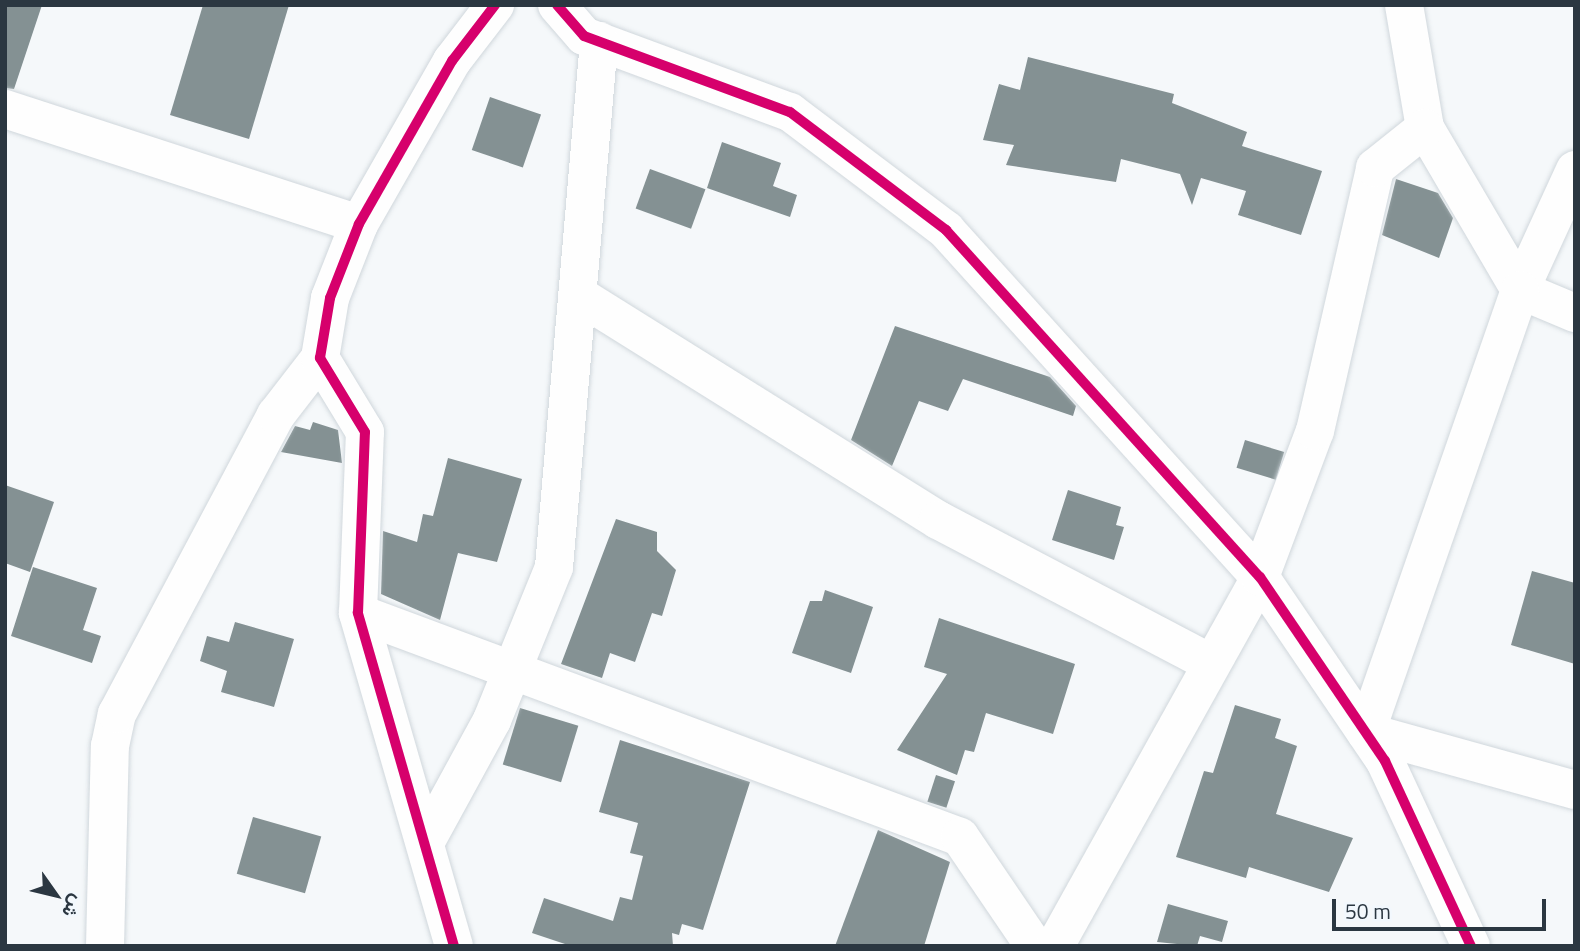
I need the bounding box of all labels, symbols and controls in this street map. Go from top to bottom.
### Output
north arrow [21,860,91,930]
scale bar [1335,884,1548,928]
text: ش [55,889,92,925]
text: 50 m [1345,895,1391,927]

